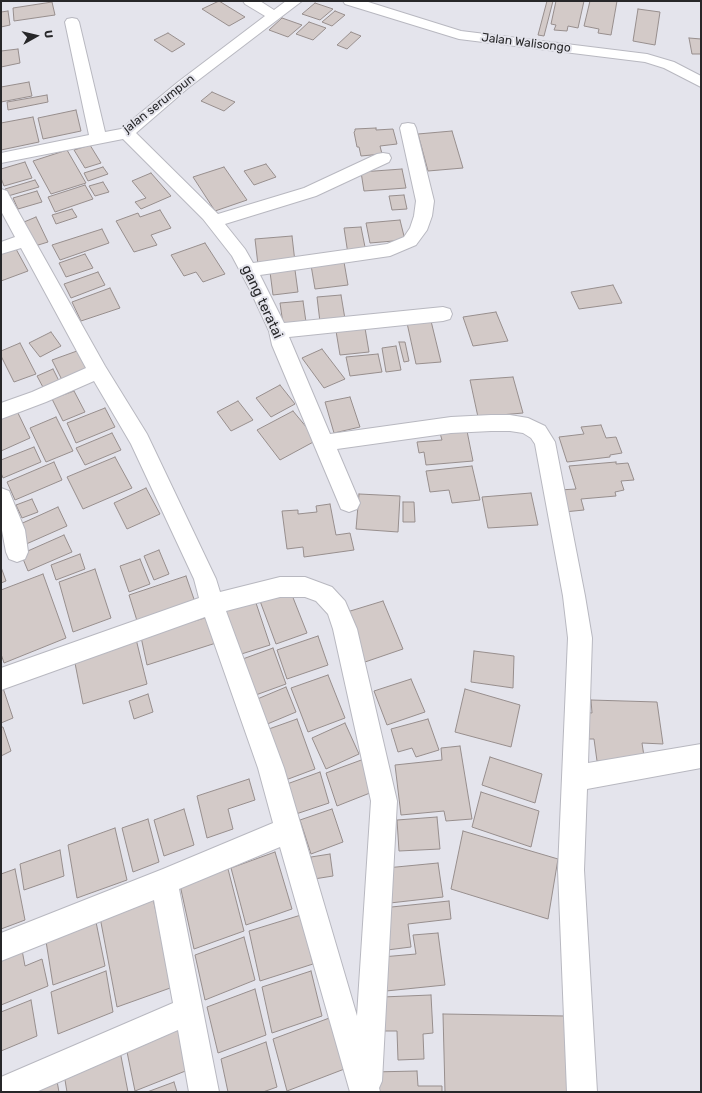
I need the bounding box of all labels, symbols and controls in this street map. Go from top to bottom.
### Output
north arrow [16,16,56,56]
text: U [41,29,55,39]
street label: Jalan Walisongo [480,30,572,56]
street label: jalan serumpun [121,72,197,136]
street label: gang teratai [238,263,286,341]

